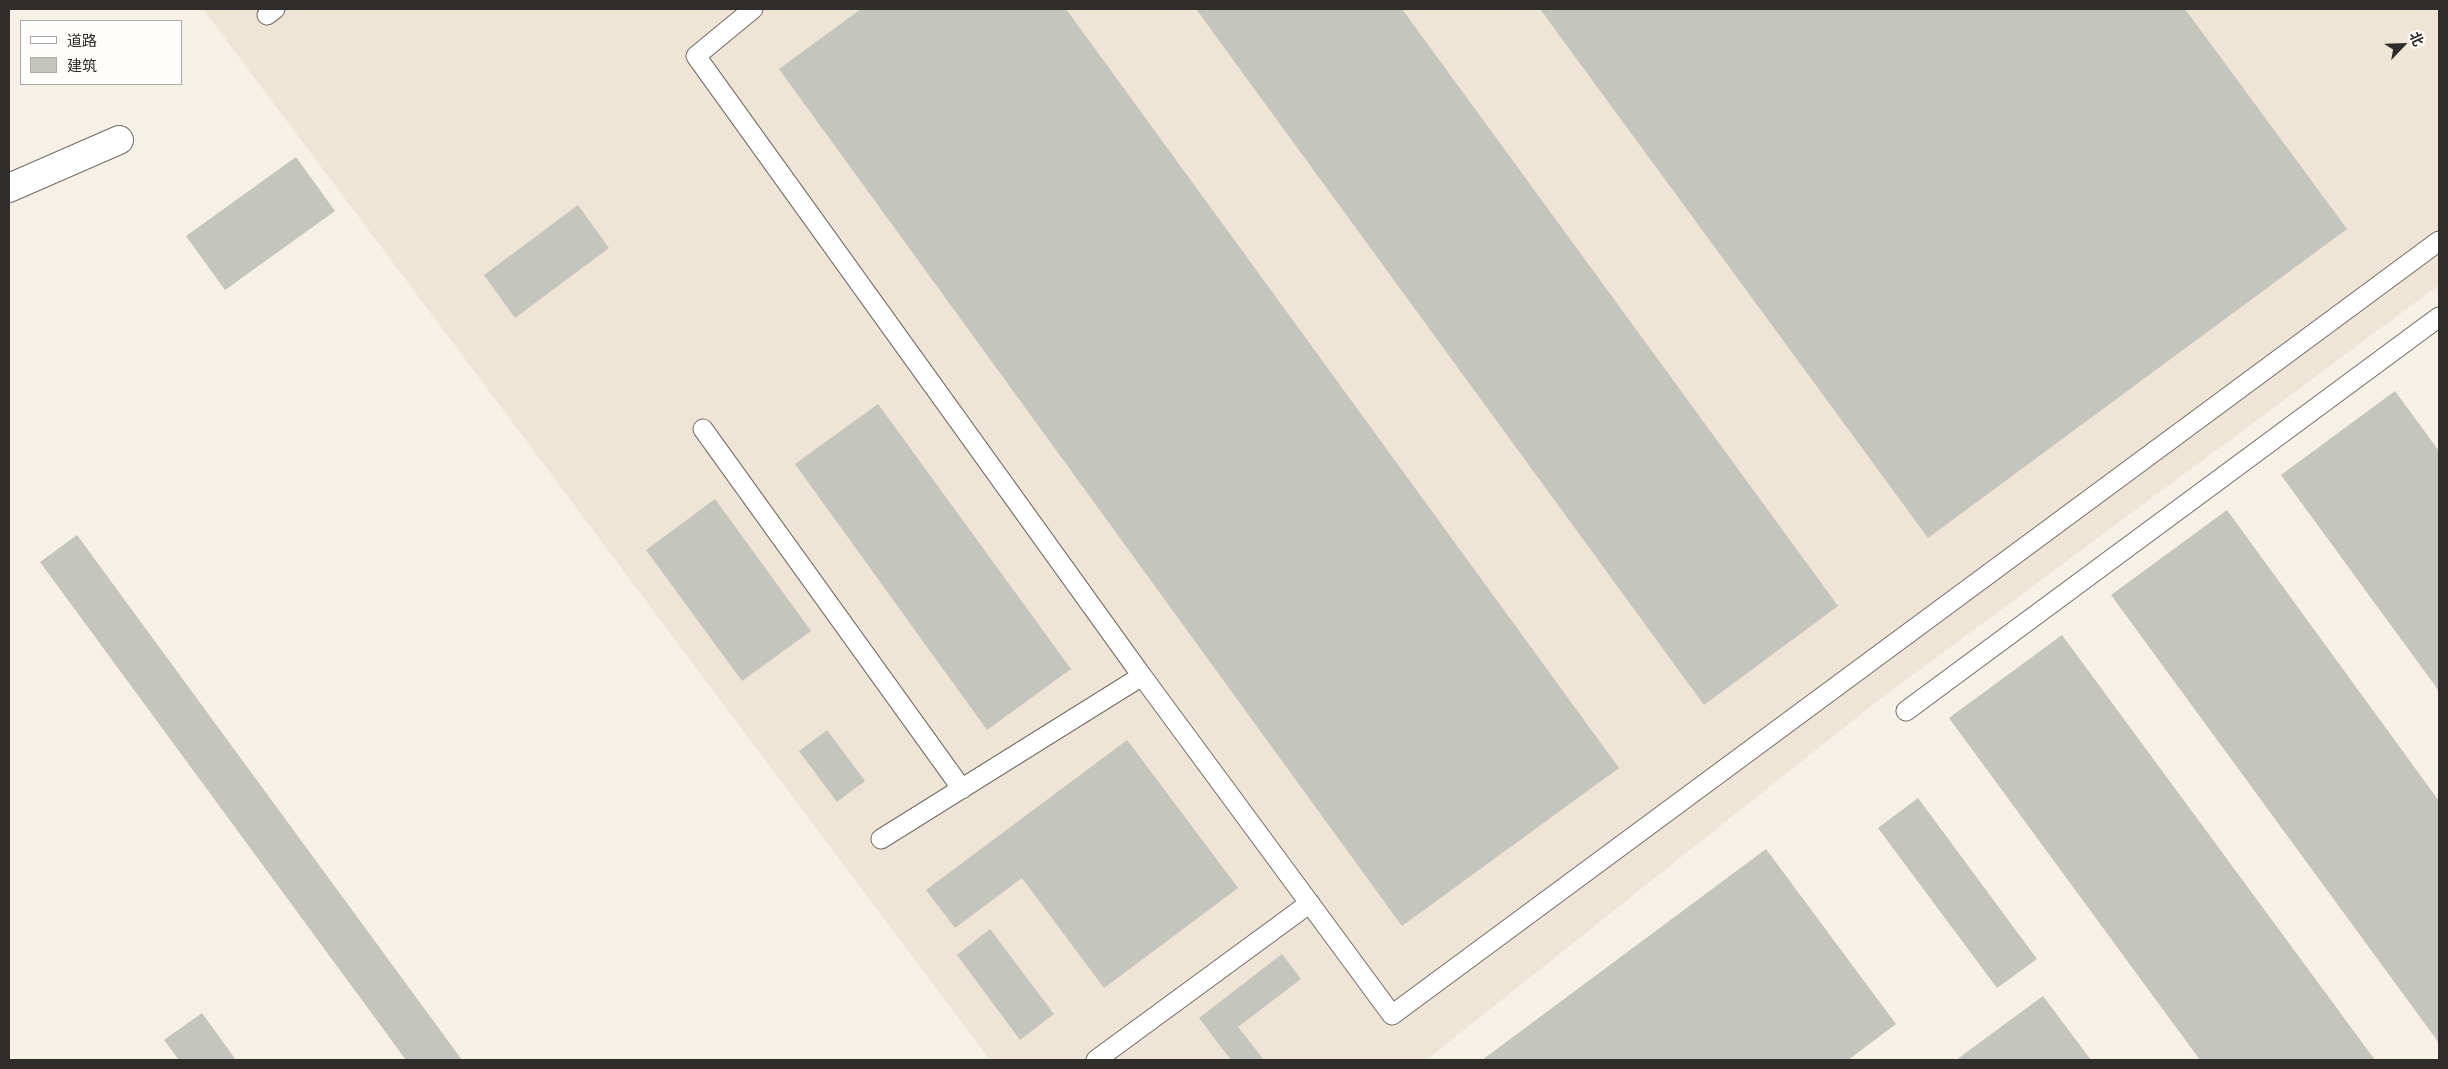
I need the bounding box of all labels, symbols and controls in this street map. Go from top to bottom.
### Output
legend [20,20,182,85]
north arrow [2378,20,2428,70]
text: 北 [2406,29,2428,49]
text: 道路 [67,31,97,50]
text: 建筑 [67,56,97,75]

